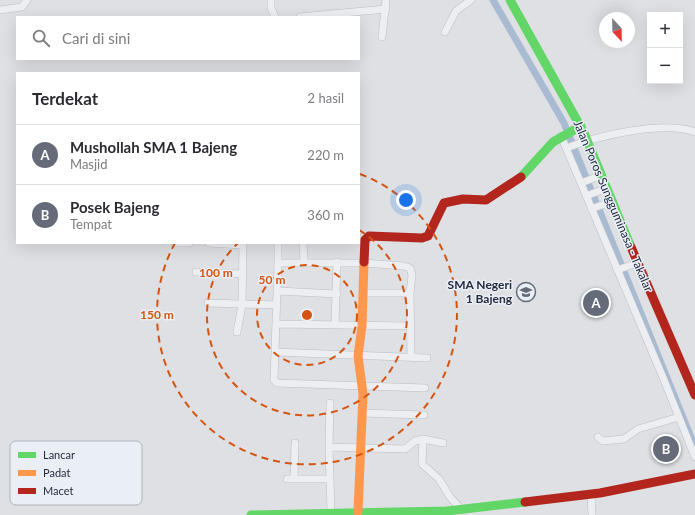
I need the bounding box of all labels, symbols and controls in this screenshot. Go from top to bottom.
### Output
north arrow [599,12,635,48]
map controls [647,12,683,84]
button: + [647,12,683,48]
search box [16,16,360,60]
icon: search [30,27,52,49]
text: Cari di sini [62,29,130,47]
button: − [647,48,683,84]
text: Terdekat [32,88,98,109]
text: 2 hasil [308,90,344,106]
street label: Jalan Poros Sungguminasa - Takalar [570,118,657,294]
text: Mushollah SMA 1 Bajeng [70,138,237,156]
text: A [40,147,50,163]
text: 220 m [307,147,344,163]
text: Masjid [70,156,108,172]
your location [396,190,416,210]
text: Posek Bajeng [70,198,159,216]
text: B [41,207,49,223]
text: 360 m [307,207,344,223]
text: Tempat [70,216,112,232]
text: 100 m [199,265,233,280]
text: 50 m [259,272,285,287]
place label: SMA Negeri 1 Bajeng [448,277,513,306]
school or university icon: SMA Negeri 1 Bajeng [515,281,537,303]
pin: A [583,288,609,318]
text: 150 m [140,307,174,322]
centre of rings [300,308,314,322]
pin: B [653,434,679,464]
legend [10,441,142,505]
text: Lancar [43,448,75,461]
text: Padat [43,466,70,479]
text: Macet [43,484,73,497]

